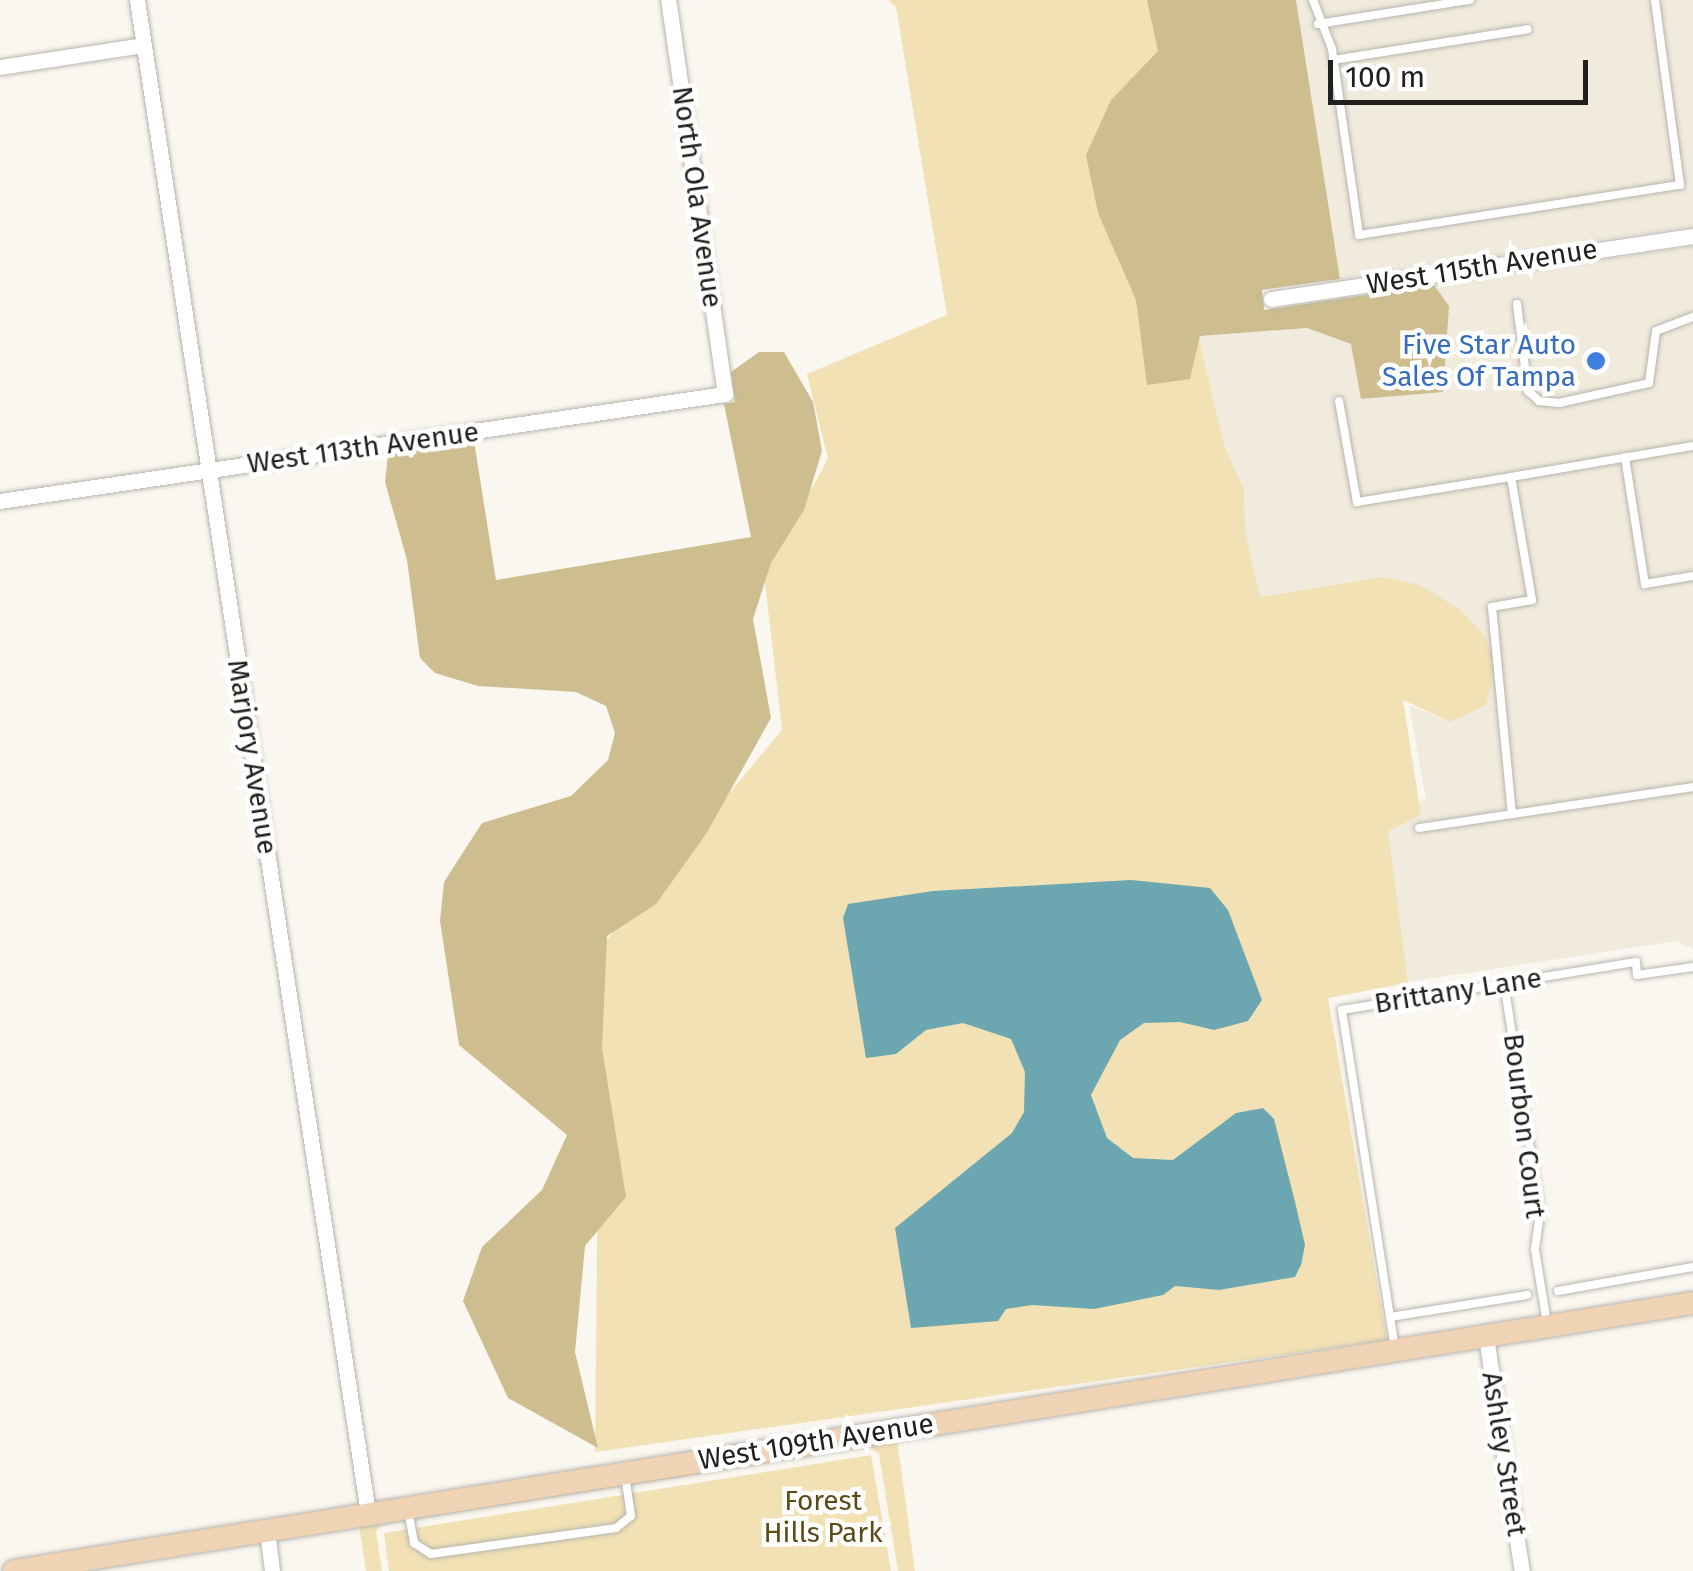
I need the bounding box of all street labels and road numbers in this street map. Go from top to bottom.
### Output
street label: North Ola Avenue [665,84,729,310]
street label: West 115th Avenue [1364,232,1600,302]
street label: West 113th Avenue [245,415,481,481]
street label: Marjory Avenue [220,657,284,857]
street label: Brittany Lane [1372,961,1544,1021]
street label: Bourbon Court [1496,1032,1552,1220]
street label: Ashley Street [1474,1369,1534,1539]
street label: West 109th Avenue [696,1407,936,1477]

